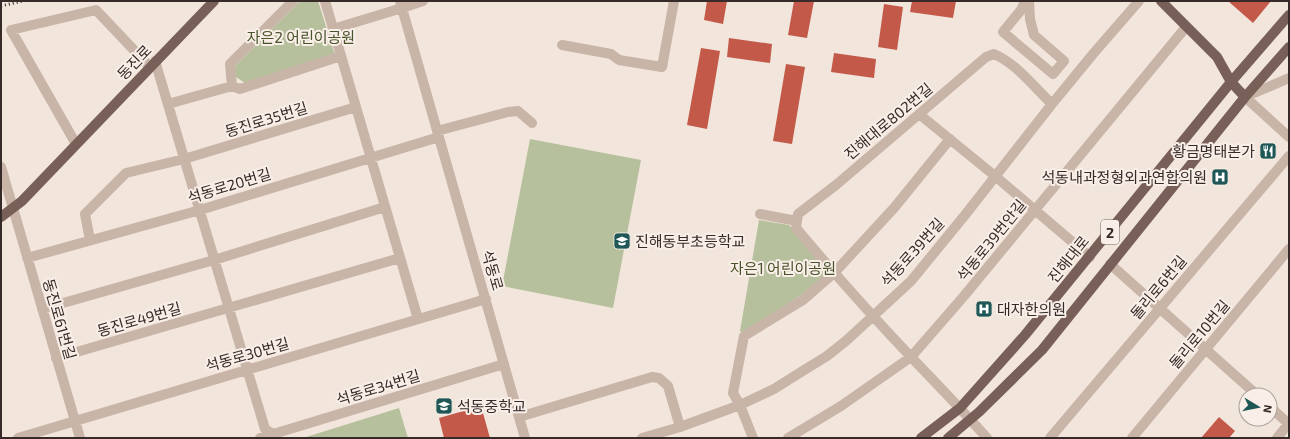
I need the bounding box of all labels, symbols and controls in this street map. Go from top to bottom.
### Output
park label: 자은2 어린이공원 [247,28,355,46]
street label: 동진로 [113,41,155,83]
street label: 진해대로802번길 [840,79,936,163]
street label: 동진로35번길 [223,98,309,140]
restaurant icon: 황금명태본가 [1258,141,1278,161]
place label: 황금명태본가 [1172,142,1255,160]
street label: 석동로20번길 [185,164,273,206]
hospital icon: 석동내과정형외과연합의원 [1210,167,1230,187]
place label: 석동내과정형외과연합의원 [1041,168,1207,186]
street label: 석동로39번안길 [953,196,1029,284]
street label: 석동로39번길 [877,214,947,290]
road number: 2 [1101,220,1119,244]
school or university icon: 진해동부초등학교 [612,231,632,251]
place label: 진해동부초등학교 [635,232,745,250]
street label: 진해대로 [1044,232,1092,286]
street label: 석동로 [479,248,507,292]
street label: 돌리로6번길 [1126,251,1190,323]
park label: 자은1 어린이공원 [730,259,836,277]
street label: 동진로61번길 [40,276,80,362]
street label: 돌리로10번길 [1165,296,1233,372]
street label: 동진로49번길 [95,298,183,340]
hospital icon: 대자한의원 [974,299,994,319]
place label: 대자한의원 [997,300,1066,318]
street label: 석동로30번길 [203,333,291,375]
street label: 석동로34번길 [334,366,422,408]
north arrow [1238,387,1278,427]
school or university icon: 석동중학교 [434,396,454,416]
place label: 석동중학교 [457,397,526,415]
text: N [1261,404,1275,414]

